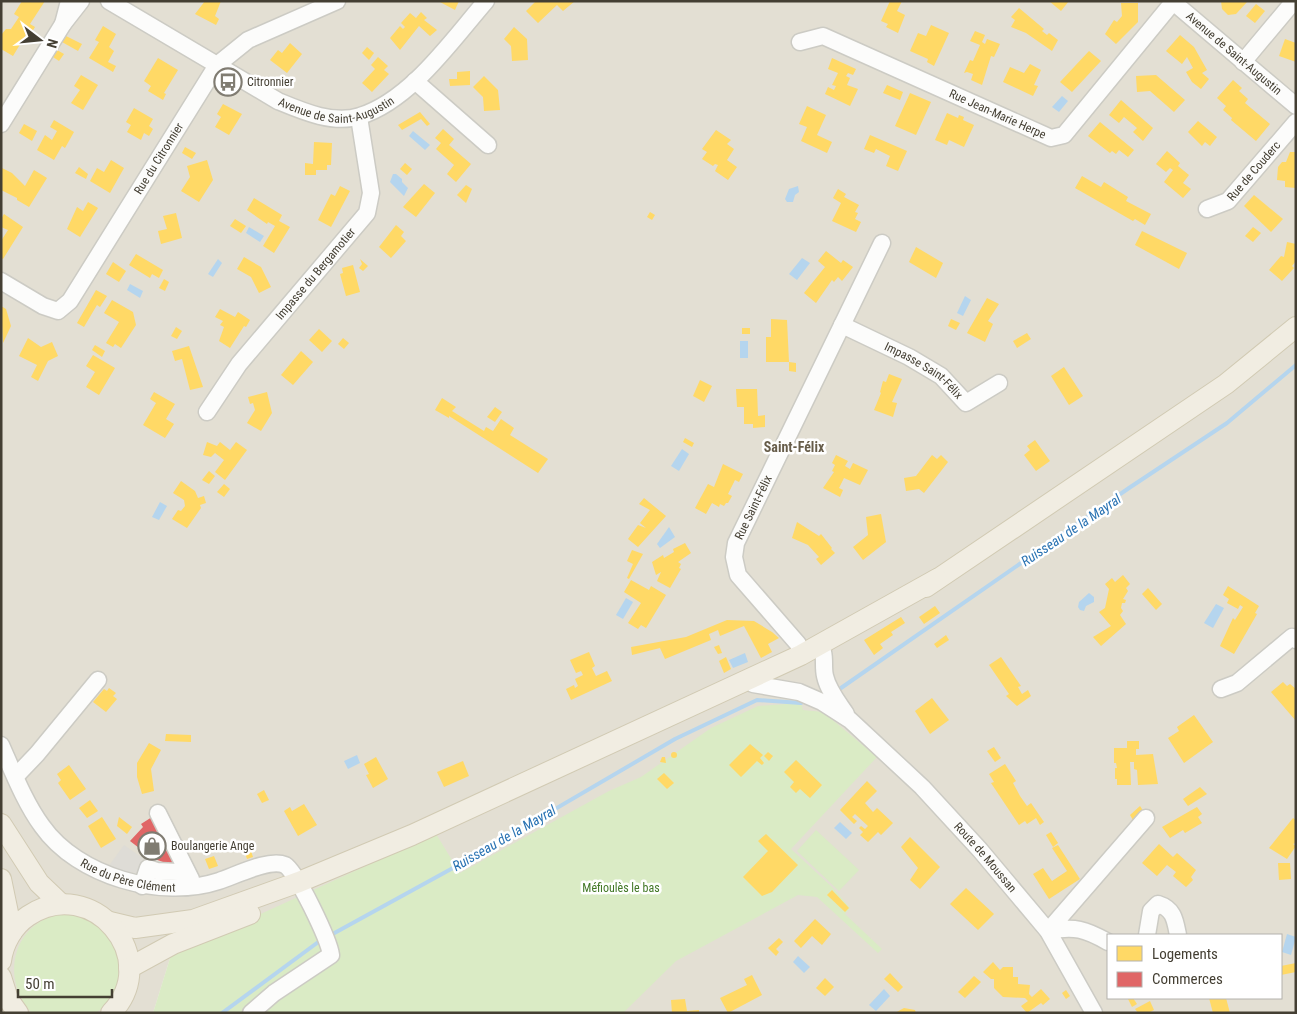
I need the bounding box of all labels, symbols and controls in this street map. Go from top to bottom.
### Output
street label: Avenue de Saint-Augustin [1183,9,1285,98]
north arrow [15,15,65,65]
text: N [44,37,61,50]
bus stop icon: Citronnier [213,67,243,97]
place label: Citronnier [247,75,294,89]
street label: Rue Jean-Marie Herpe [947,86,1048,142]
street label: Avenue de Saint-Augustin [275,89,395,105]
text: Avenue de Saint-Augustin [276,93,397,126]
street label: Rue du Citronnier [131,120,186,197]
street label: Rue de Couderc [1224,138,1284,204]
street label: Impasse du Bergamotier [273,225,358,322]
street label: Impasse Saint-Félix [882,339,966,402]
district label: Saint-Félix [764,439,825,455]
street label: Rue Saint-Félix [732,473,775,542]
water label: Ruisseau de la Mayral [1018,490,1125,569]
water label: Ruisseau de la Mayral [449,801,559,874]
street label: Route de Moussan [951,819,1020,895]
shop icon: Boulangerie Ange [137,831,167,861]
place label: Boulangerie Ange [171,839,255,853]
street label: Rue du Père Clément [78,856,176,895]
park label: Méfioulès le bas [582,881,660,895]
legend [1107,934,1282,999]
text: Logements [1152,945,1218,963]
scale bar [18,966,111,998]
text: Commerces [1152,970,1223,988]
text: 50 m [25,975,55,993]

